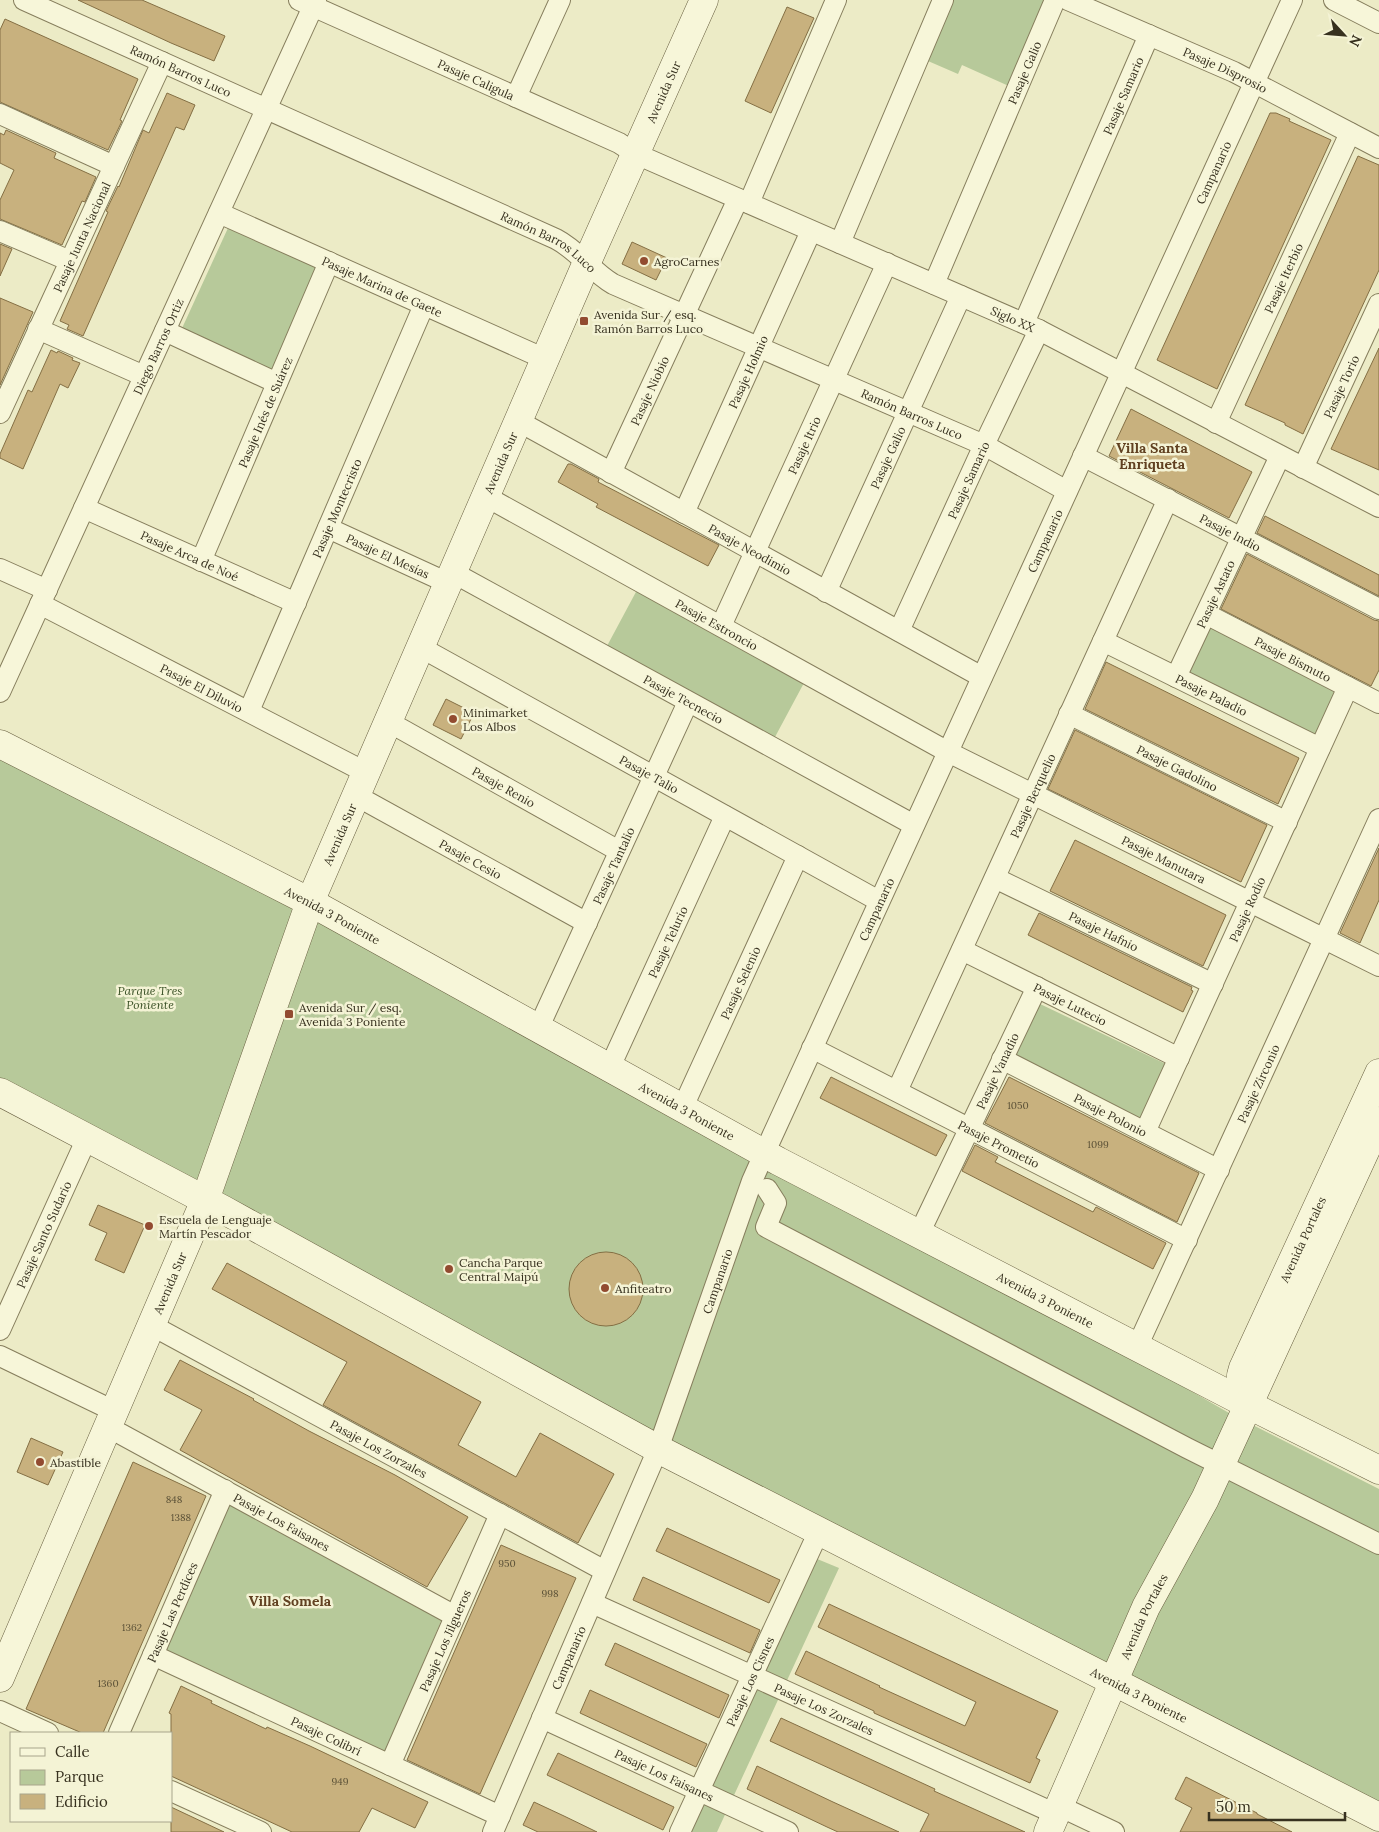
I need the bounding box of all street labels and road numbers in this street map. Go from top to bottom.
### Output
street label: Pasaje Galio [1004,39,1044,106]
street label: Ramón Barros Luco [128,41,234,100]
street label: Pasaje Disprosio [1181,43,1270,96]
street label: Pasaje Samario [1099,54,1146,137]
street label: Pasaje Caligula [435,55,517,103]
street label: Avenida Sur [642,58,684,126]
street label: Campanario [1192,138,1234,206]
street label: Pasaje Junta Nacional [49,179,113,294]
street label: Ramón Barros Luco [498,208,599,275]
street label: Pasaje Iterbio [1260,240,1306,315]
street label: Pasaje Marina de Gaete [320,253,445,320]
street label: Diego Barros Ortiz [129,296,186,397]
street label: Siglo XX [989,302,1037,335]
street label: Pasaje Holmio [725,333,771,411]
street label: Pasaje Torio [1320,352,1362,420]
street label: Pasaje Niobio [627,353,672,428]
street label: Pasaje Inés de Suárez [234,354,295,470]
street label: Ramón Barros Luco [859,385,965,442]
street label: Pasaje Itrio [784,414,823,476]
street label: Pasaje Galio [867,424,908,491]
street label: Avenida Sur [480,428,521,497]
street label: Pasaje Samario [944,439,992,521]
street label: Pasaje Montecristo [309,456,364,560]
street label: Campanario [1024,507,1066,575]
street label: Pasaje Indio [1197,510,1264,554]
street label: Pasaje Neodimio [706,520,794,578]
street label: Pasaje Arca de Noé [139,527,242,584]
street label: Pasaje El Mesías [344,530,432,581]
street label: Pasaje Astato [1193,557,1238,630]
street label: Pasaje Estroncio [673,595,761,653]
street label: Pasaje Bismuto [1252,633,1334,685]
street label: Pasaje El Diluvio [158,660,246,715]
street label: Pasaje Paladio [1173,670,1250,719]
street label: Pasaje Tecnecio [641,671,726,727]
street label: Pasaje Gadolino [1134,741,1220,794]
street label: Pasaje Talio [617,751,681,796]
street label: Pasaje Berquelio [1006,751,1058,840]
street label: Pasaje Renio [470,763,538,810]
street label: Avenida Sur [319,800,360,868]
street label: Pasaje Tantalio [589,824,637,906]
street label: Pasaje Manutara [1119,832,1208,886]
street label: Pasaje Cesio [437,836,504,882]
street label: Pasaje Rodio [1225,874,1268,944]
street label: Campanario [855,875,897,943]
street label: Avenida 3 Poniente [281,882,383,947]
street label: Pasaje Telurio [644,903,690,980]
street label: Pasaje Hafnio [1067,908,1141,954]
street label: Pasaje Selenio [717,944,763,1022]
street label: Pasaje Lutecio [1031,979,1109,1028]
street label: Pasaje Vanadio [972,1030,1022,1111]
street label: Pasaje Zirconio [1233,1042,1282,1125]
street label: Avenida 3 Poniente [636,1078,738,1143]
street label: Pasaje Polonio [1072,1090,1150,1139]
street label: Pasaje Prometio [956,1117,1042,1171]
street label: Pasaje Santo Sudario [13,1178,74,1290]
street label: Avenida Portales [1276,1194,1329,1285]
street label: Campanario [699,1247,735,1316]
street label: Avenida Sur [149,1249,190,1317]
street label: Avenida 3 Poniente [994,1268,1097,1331]
street label: Pasaje Los Zorzales [328,1416,430,1481]
street label: Pasaje Los Faisanes [231,1489,333,1554]
street label: Pasaje Las Perdices [143,1559,200,1664]
street label: Avenida Portales [1116,1571,1170,1662]
street label: Pasaje Los Jilgueros [416,1587,474,1694]
street label: Campanario [548,1623,588,1692]
street label: Pasaje Los Cisnes [722,1634,777,1729]
street label: Avenida 3 Poniente [1088,1663,1191,1726]
street label: Pasaje Los Zorzales [772,1679,877,1738]
street label: Pasaje Colibrí [289,1713,364,1758]
street label: Pasaje Los Faisanes [613,1745,717,1804]

